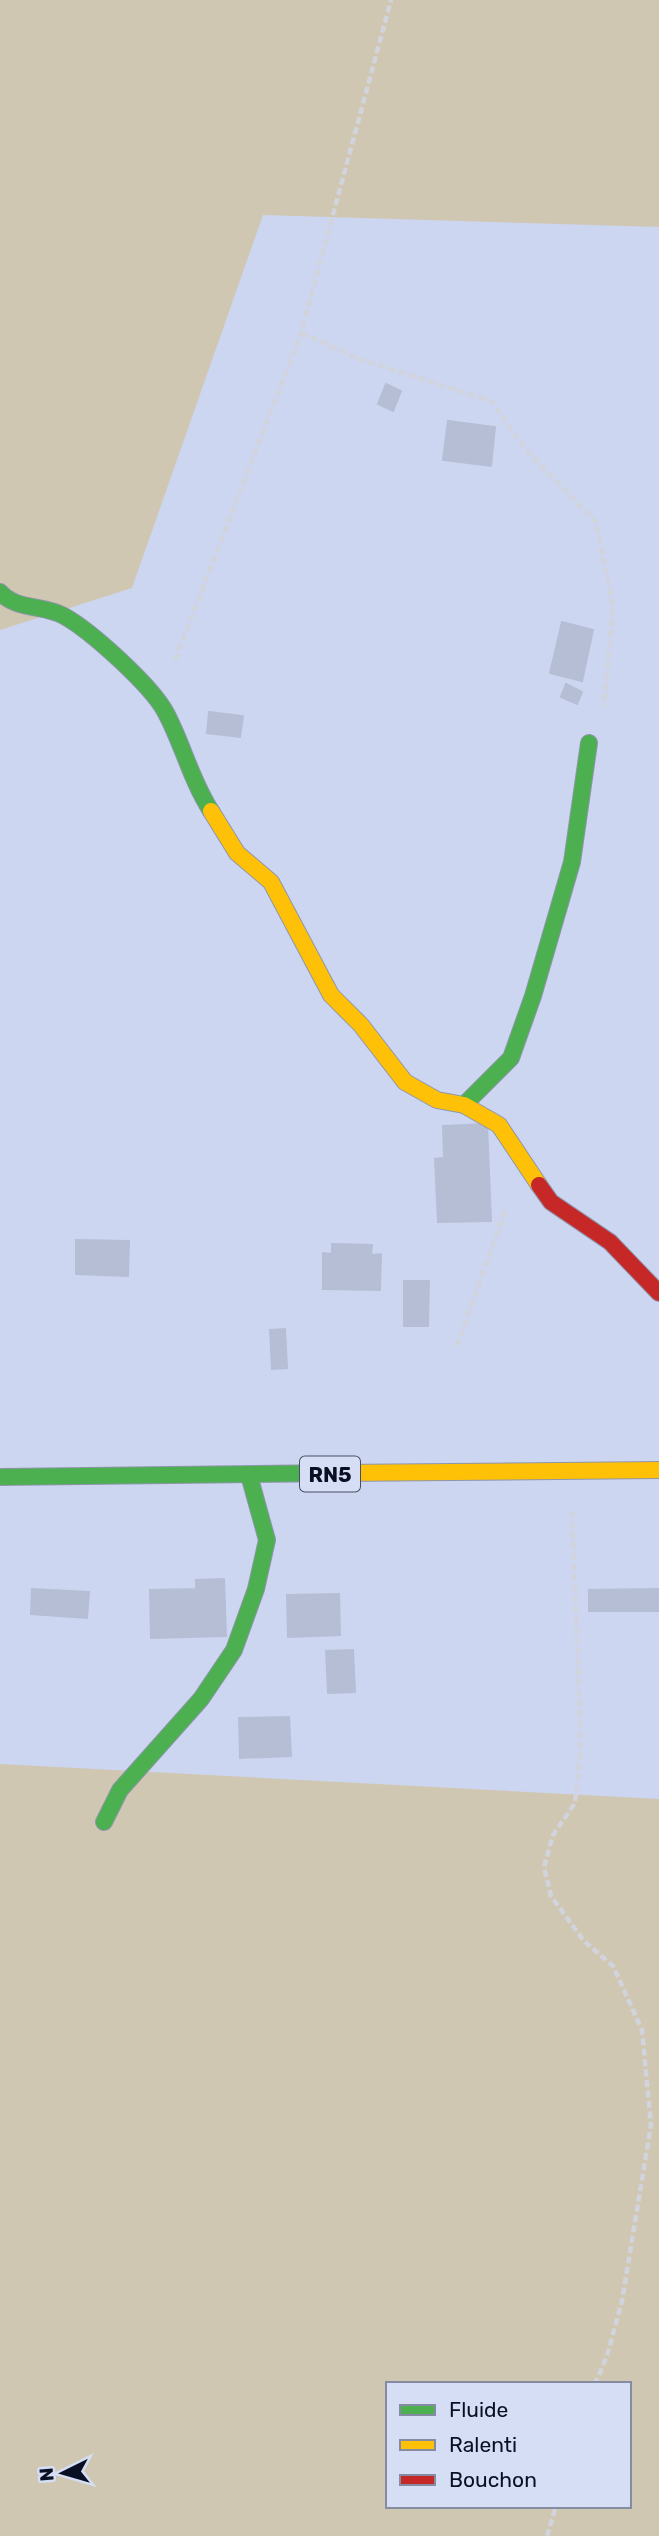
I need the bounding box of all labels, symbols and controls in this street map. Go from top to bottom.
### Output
road number: RN5 [300,1456,360,1492]
legend [386,2382,631,2508]
text: Fluide [449,2397,508,2422]
text: Ralenti [449,2432,517,2457]
north arrow [28,2438,98,2508]
text: N [35,2467,59,2482]
text: Bouchon [449,2467,537,2492]

